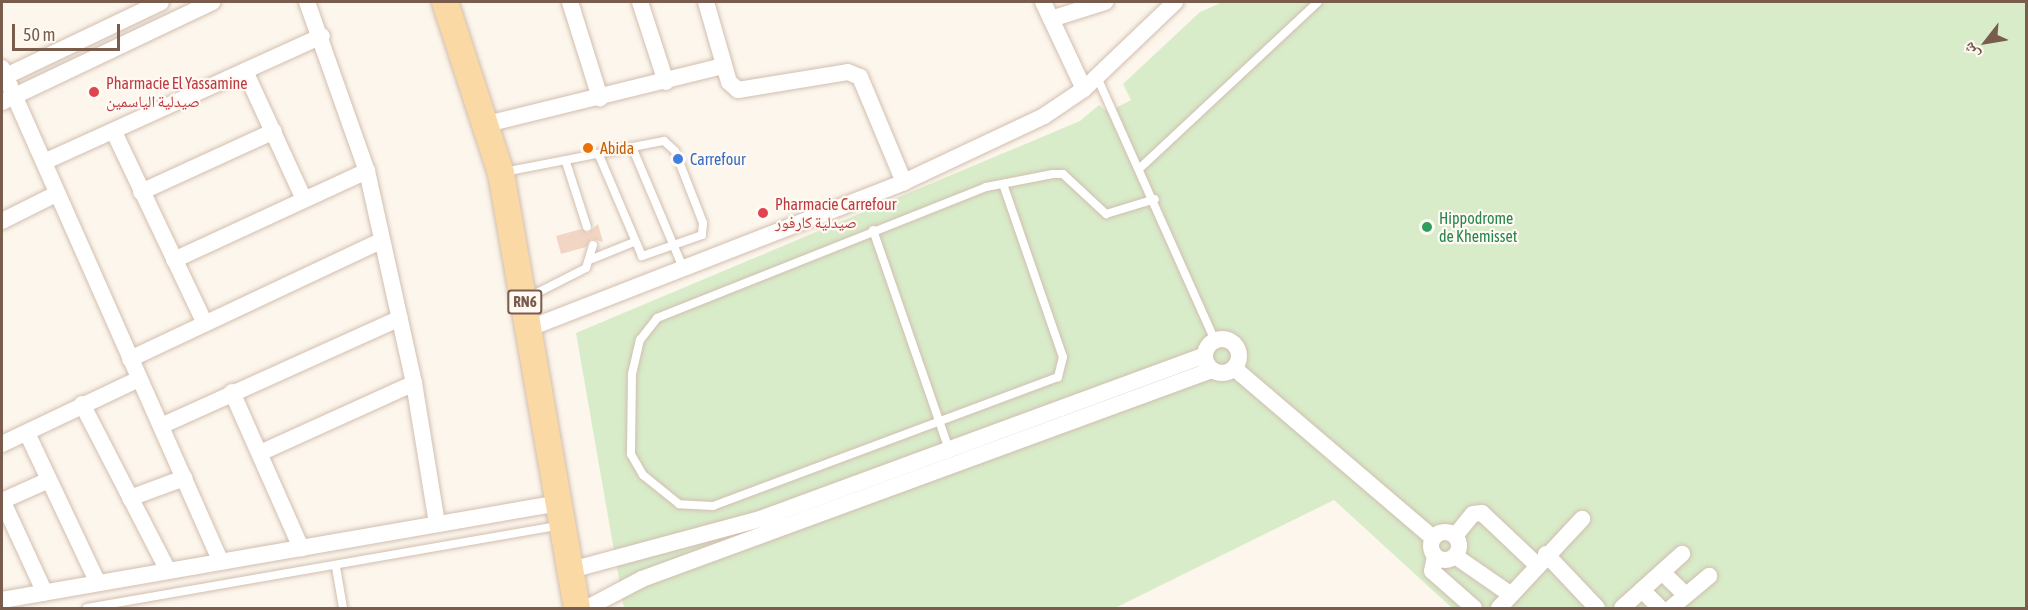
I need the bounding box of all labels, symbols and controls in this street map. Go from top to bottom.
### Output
scale bar [15,12,123,50]
north arrow [1956,12,2016,72]
text: 50 m [23,24,55,45]
text: ش [1958,39,1983,63]
place label: Pharmacie El Yassamine صيدلية الياسمين [106,73,248,111]
marker: Pharmacie El Yassamine صيدلية الياسمين [87,85,101,99]
place label: Abida [600,138,634,158]
marker: Abida [581,141,595,155]
place label: Carrefour [690,149,746,169]
marker: Carrefour [671,152,685,166]
place label: Pharmacie Carrefour صيدلية كارفور [775,194,897,232]
marker: Pharmacie Carrefour صيدلية كارفور [756,206,770,220]
place label: Hippodrome de Khemisset [1439,208,1517,246]
marker: Hippodrome de Khemisset [1420,220,1434,234]
road number: RN6 [507,290,543,314]

